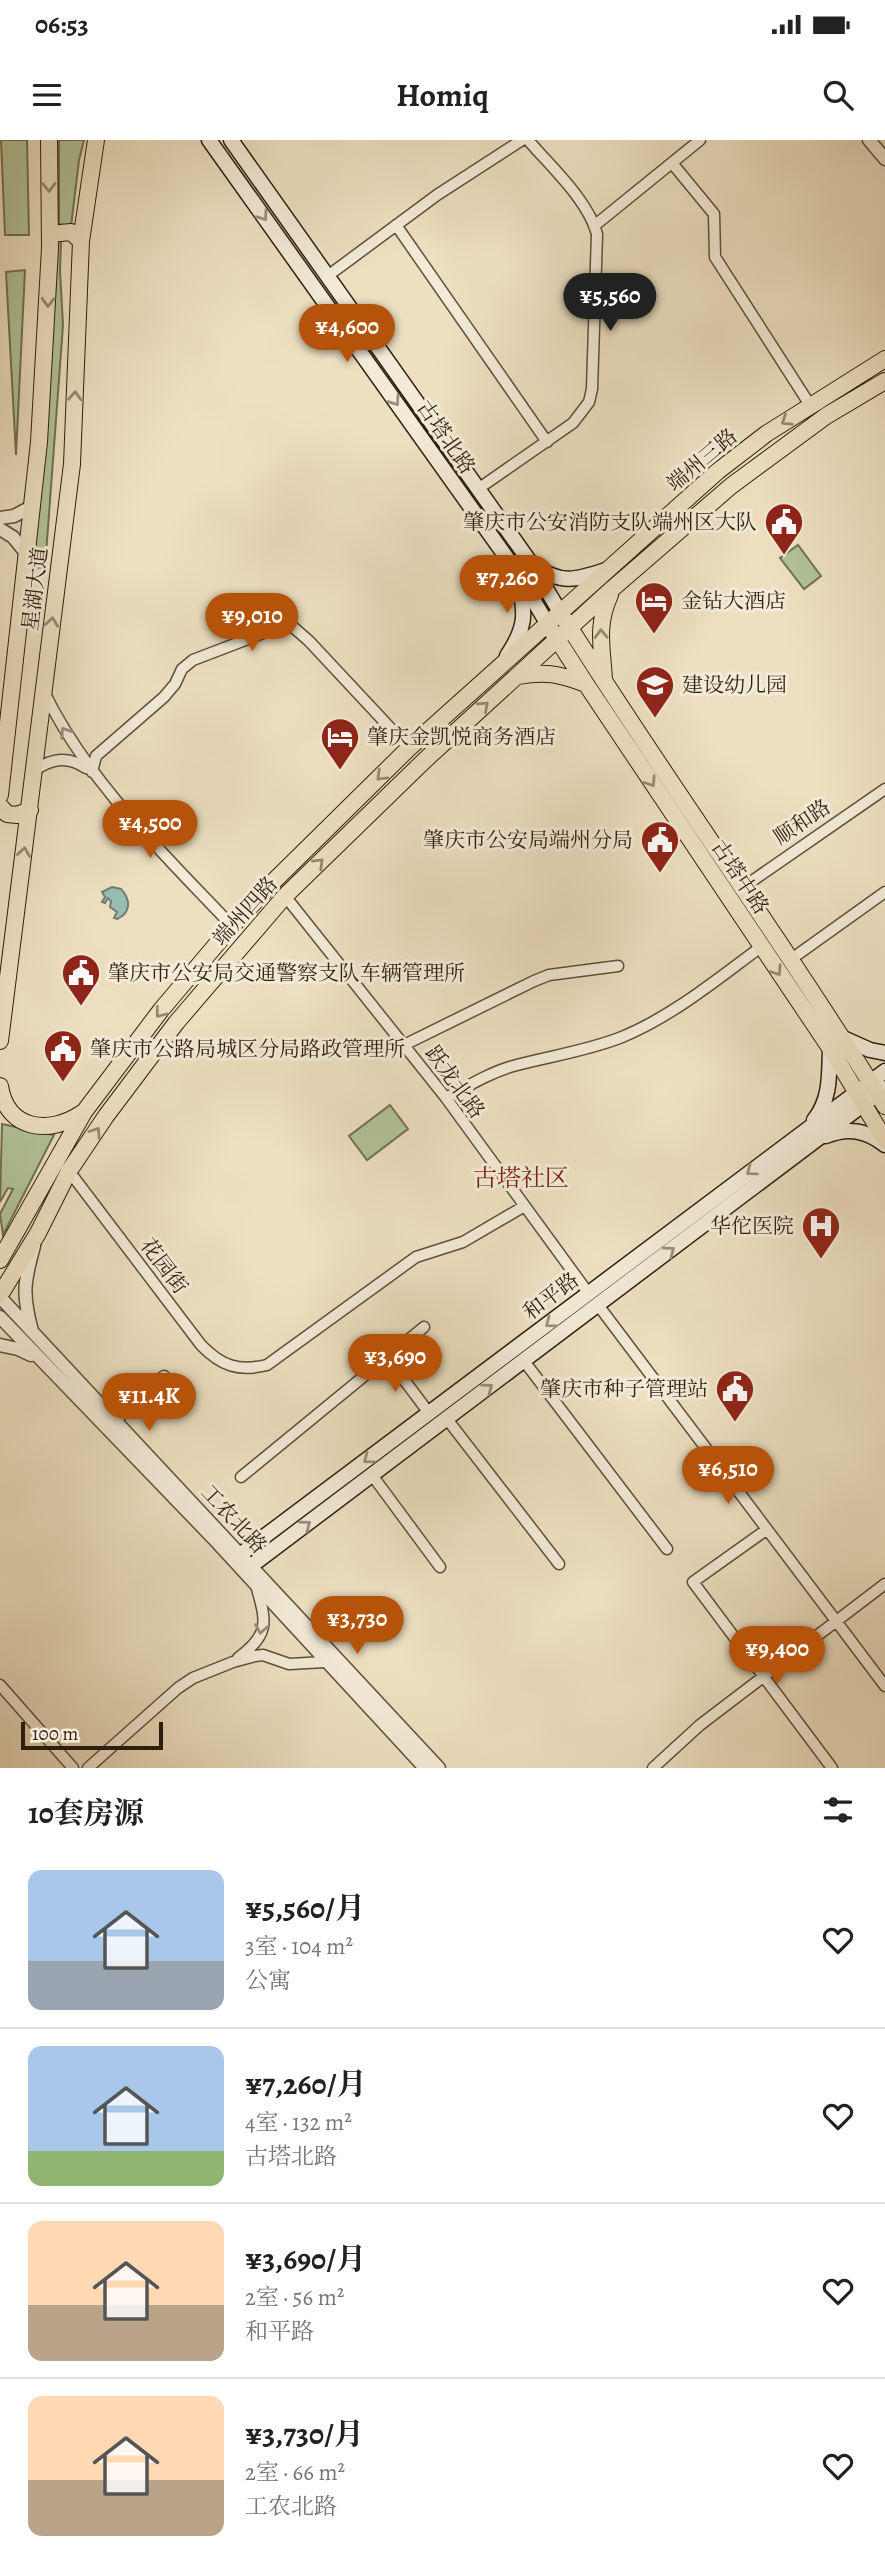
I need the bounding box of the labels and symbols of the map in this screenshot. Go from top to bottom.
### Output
one-way arrow [41,182,57,193]
one-way arrow [255,208,267,221]
pin: ¥5,560 [553,274,667,333]
one-way arrow [40,297,55,308]
pin: ¥4,600 [290,304,404,364]
one-way arrow [67,390,82,401]
one-way arrow [387,393,399,406]
street label: 古塔北路 [410,395,482,479]
one-way arrow [780,413,793,426]
street label: 端州三路 [661,422,743,498]
public building icon: 肇庆市公安消防支队端州区大队 [763,501,805,556]
place label: 肇庆市公安消防支队端州区大队 [463,508,757,536]
street label: 星湖大道 [16,546,54,632]
pin: ¥7,260 [450,556,564,615]
hotel icon: 金钻大酒店 [633,580,675,635]
place label: 金钻大酒店 [681,587,786,615]
pin: ¥9,010 [195,594,309,653]
one-way arrow [44,616,59,628]
one-way arrow [593,628,609,639]
school or university icon: 建设幼儿园 [634,664,676,719]
place label: 建设幼儿园 [682,671,787,699]
one-way arrow [476,702,489,714]
hotel icon: 肇庆金凯悦商务酒店 [319,716,361,771]
place label: 肇庆金凯悦商务酒店 [367,723,556,751]
one-way arrow [61,727,74,740]
one-way arrow [377,767,390,780]
one-way arrow [643,774,656,787]
street label: 顺和路 [768,793,836,851]
pin: ¥4,500 [93,800,207,860]
public building icon: 肇庆市公安局端州分局 [639,819,681,874]
place label: 肇庆市公安局端州分局 [423,826,633,854]
street label: 古塔中路 [705,834,775,920]
one-way arrow [17,846,32,858]
one-way arrow [311,858,324,871]
street label: 端州四路 [206,870,284,952]
public building icon: 肇庆市公安局交通警察支队车辆管理所 [60,952,102,1007]
place label: 肇庆市公安局交通警察支队车辆管理所 [108,959,465,987]
one-way arrow [769,963,782,976]
one-way arrow [155,1006,168,1018]
public building icon: 肇庆市公路局城区分局路政管理所 [42,1028,84,1083]
place label: 肇庆市公路局城区分局路政管理所 [90,1035,405,1063]
street label: 跃龙北路 [419,1040,491,1124]
one-way arrow [88,1127,100,1140]
district label: 古塔社区 [473,1162,569,1194]
one-way arrow [747,1163,759,1176]
hospital icon: 华佗医院 [800,1205,842,1260]
place label: 华佗医院 [710,1212,794,1240]
street label: 花园街 [134,1232,194,1300]
one-way arrow [662,1247,675,1260]
street label: 和平路 [517,1266,585,1326]
one-way arrow [545,1315,558,1327]
pin: ¥3,690 [338,1334,452,1394]
public building icon: 肇庆市种子管理站 [714,1368,756,1423]
pin: ¥11.4K [92,1374,206,1433]
place label: 肇庆市种子管理站 [540,1375,708,1403]
one-way arrow [480,1384,493,1396]
pin: ¥6,510 [671,1446,785,1506]
one-way arrow [363,1450,375,1463]
street label: 工农北路 [195,1479,273,1559]
one-way arrow [299,1521,311,1534]
pin: ¥3,730 [300,1596,414,1656]
one-way arrow [254,1623,269,1635]
pin: ¥9,400 [720,1626,834,1686]
scale bar [21,1719,163,1751]

